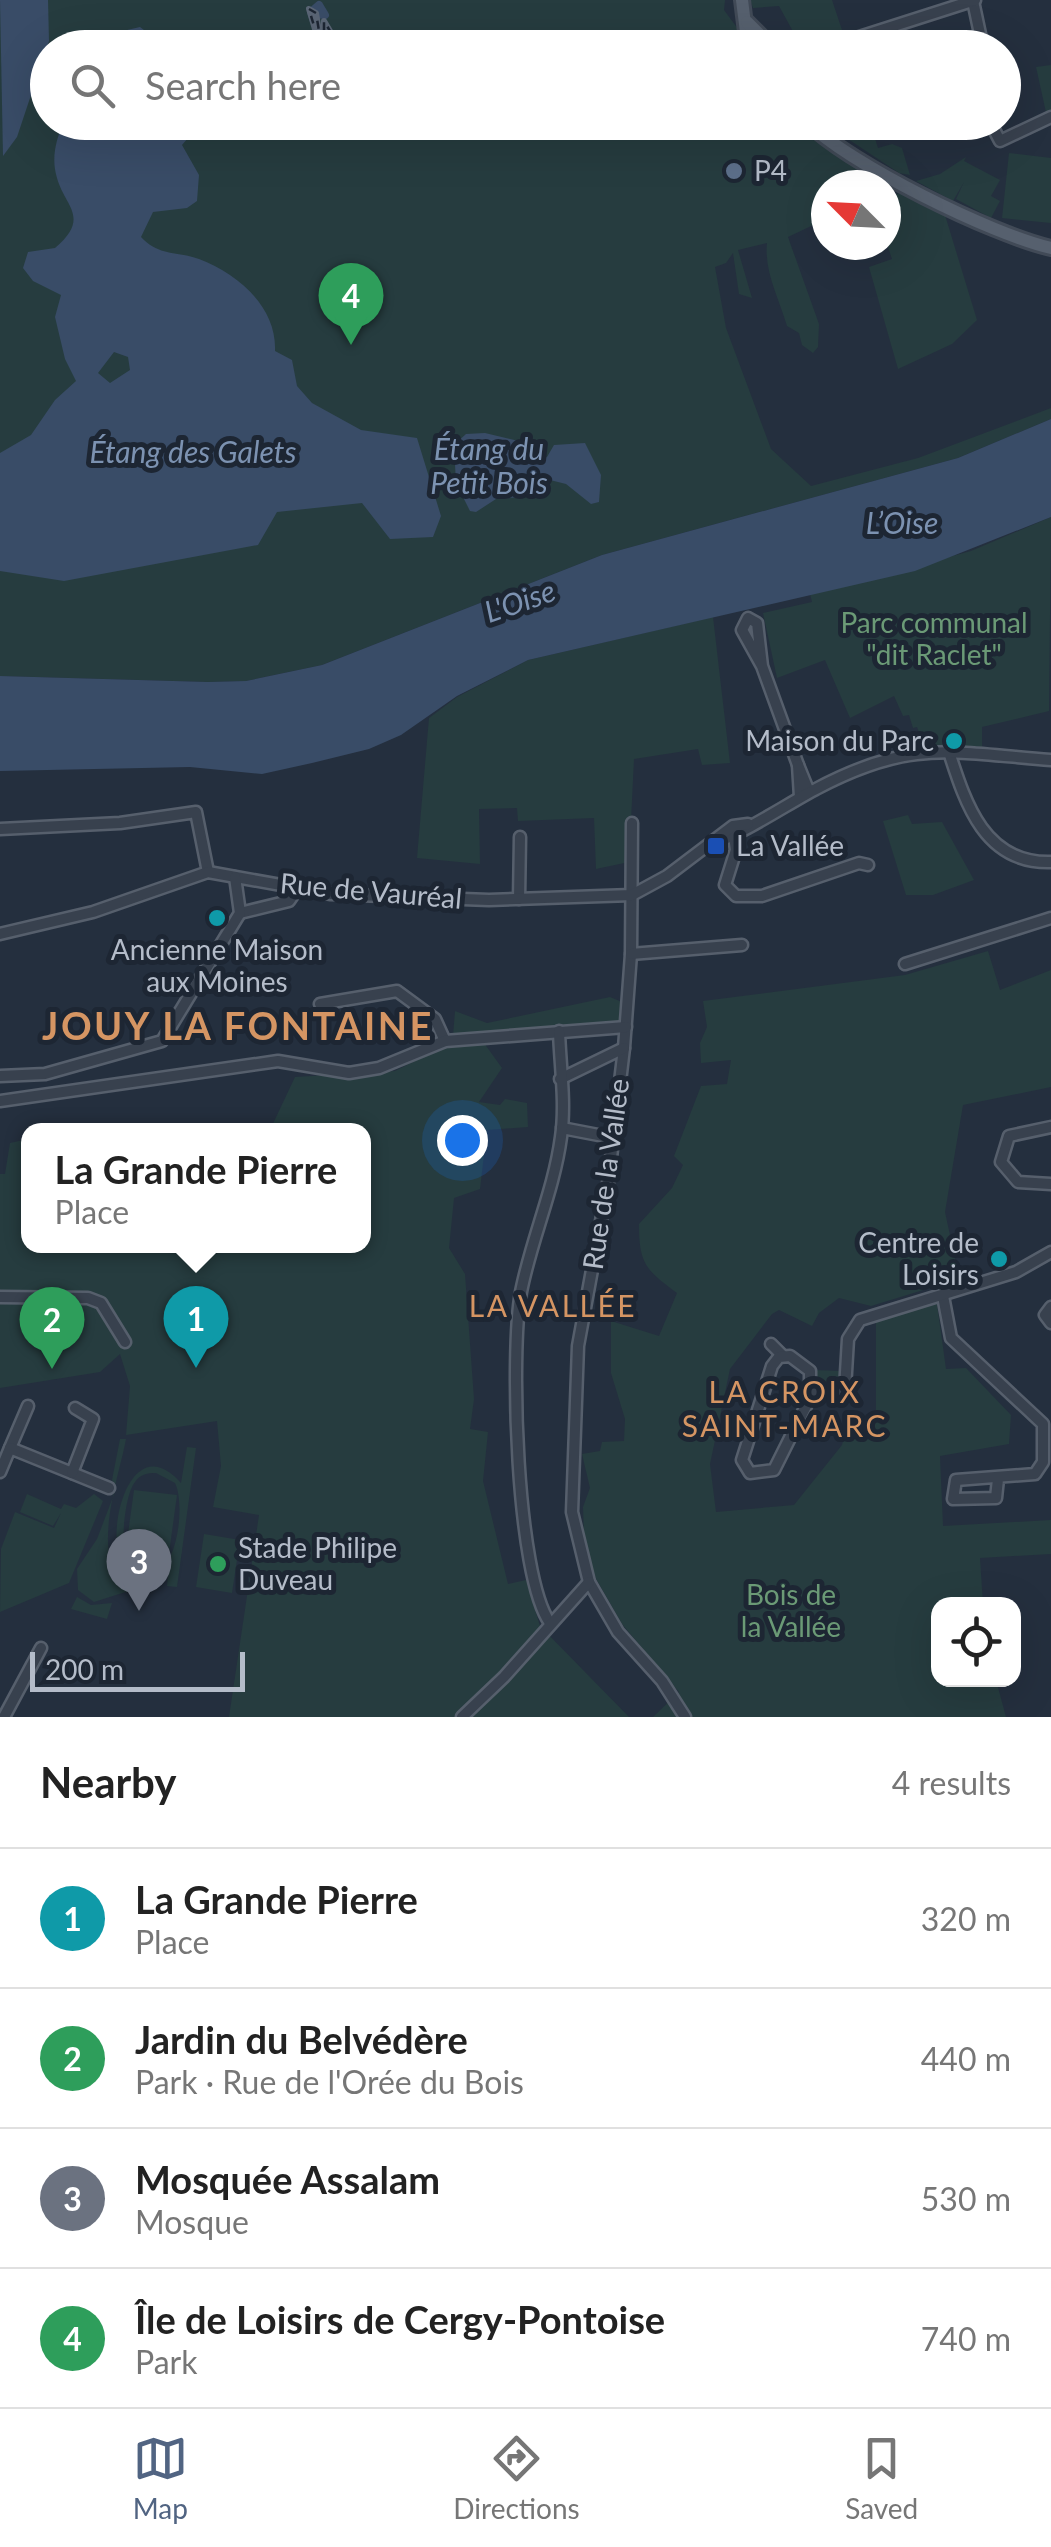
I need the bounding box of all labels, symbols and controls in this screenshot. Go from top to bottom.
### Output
search box [30,30,1021,140]
icon: search [65,58,120,113]
text: Search here [145,62,341,108]
place label: P4 [754,153,787,187]
marker: P4 [723,160,745,182]
north arrow [811,170,901,260]
pin: 4 [318,262,384,345]
water label: Étang du Petit Bois [430,430,548,500]
water label: Étang des Galets [89,433,297,469]
water label: L’Oise [866,504,938,540]
water label: L'Oise [479,571,560,629]
park label: Parc communal "dit Raclet" [840,605,1028,671]
place label: Maison du Parc [745,723,934,757]
marker: Maison du Parc [943,730,965,752]
place label: La Vallée [736,828,844,862]
marker: La Vallée [705,835,727,857]
street label: Rue de Vauréal [279,865,463,915]
marker: Ancienne Maison aux Moines [206,907,228,929]
place label: Ancienne Maison aux Moines [111,932,323,998]
district label: JOUY LA FONTAINE [42,1002,434,1048]
street label: Rue de la Vallée [575,1076,635,1272]
your location [437,1115,488,1166]
popup [21,1123,371,1253]
text: La Grande Pierre [55,1146,337,1192]
text: Place [55,1192,129,1231]
place label: Centre de Loisirs [858,1225,979,1291]
marker: Centre de Loisirs [988,1248,1010,1270]
pin: 2 [20,1286,84,1369]
pin: 1 [164,1286,228,1368]
district label: LA VALLÉE [469,1287,637,1323]
district label: LA CROIX SAINT-MARC [682,1373,888,1443]
pin: 3 [106,1528,172,1611]
place label: Stade Philipe Duveau [238,1530,397,1596]
marker: Stade Philipe Duveau [207,1553,229,1575]
park label: Bois de la Vallée [741,1577,841,1643]
map controls [931,1597,1021,1687]
button: locate [931,1597,1021,1687]
scale bar [30,1647,245,1692]
text: 200 m [45,1652,124,1686]
text: Nearby [40,1757,177,1807]
text: 4 results [892,1763,1011,1802]
text: La Grande Pierre [135,1876,418,1922]
text: 1 [63,1899,82,1938]
text: 320 m [921,1899,1011,1938]
text: Place [135,1922,209,1961]
text: Jardin du Belvédère [135,2016,468,2062]
text: 2 [63,2039,82,2078]
text: 440 m [921,2039,1011,2078]
text: Park · Rue de l'Orée du Bois [135,2062,524,2101]
text: Mosquée Assalam [135,2156,440,2202]
text: 3 [63,2179,82,2218]
text: 530 m [921,2179,1011,2218]
text: Mosque [135,2202,249,2241]
text: Île de Loisirs de Cergy-Pontoise [135,2296,665,2342]
text: 4 [63,2319,82,2358]
text: 740 m [921,2319,1011,2358]
text: Park [135,2342,198,2381]
tab: Map [133,2431,188,2525]
tab: Directions [453,2431,580,2525]
tab: Saved [845,2431,918,2525]

